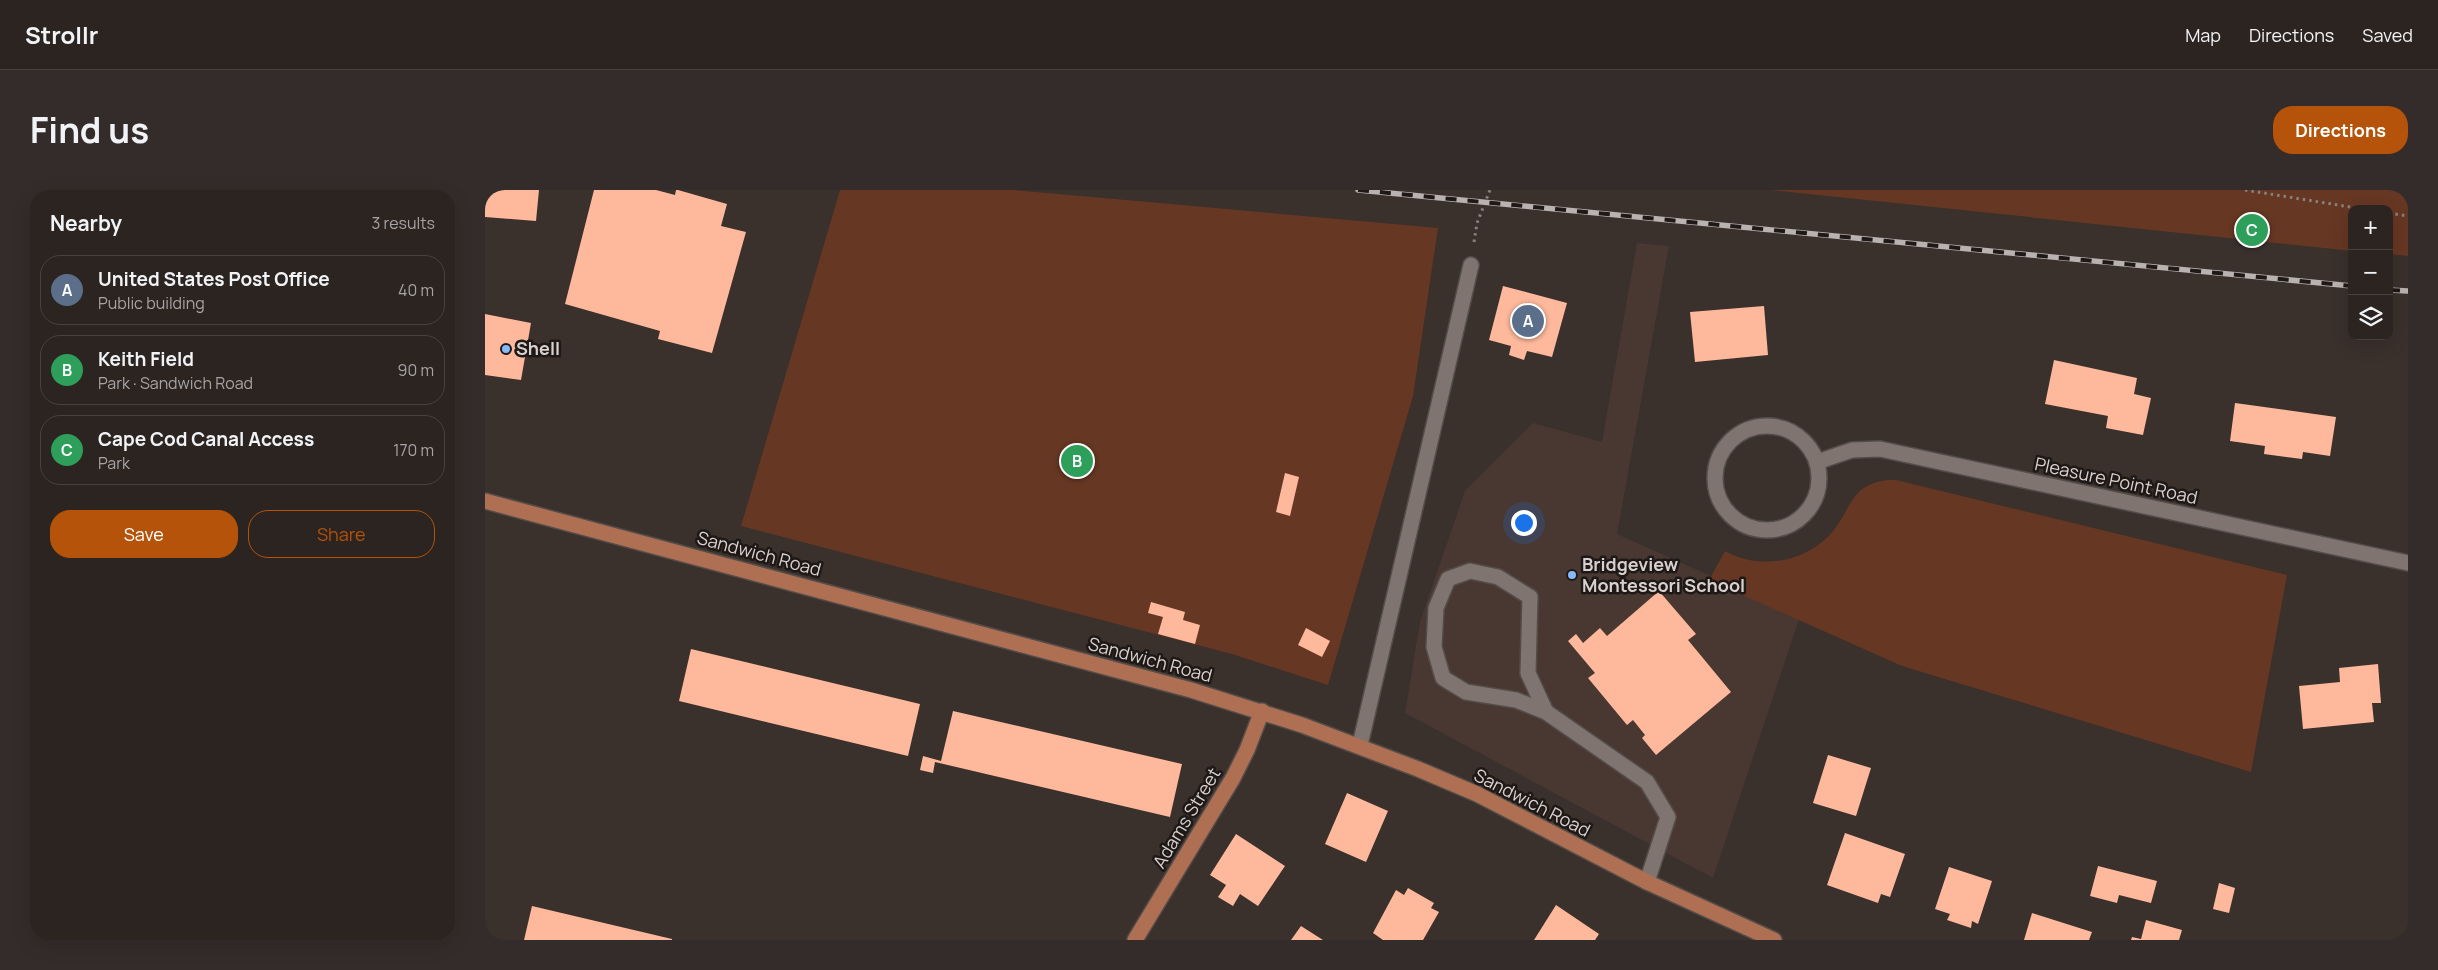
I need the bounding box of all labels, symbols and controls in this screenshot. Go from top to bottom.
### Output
text: Strollr [25,18,98,51]
text: Map [2185,23,2221,47]
text: Directions [2249,23,2334,47]
text: Saved [2362,23,2413,47]
text: Find us [30,106,149,154]
button: Directions [2273,106,2408,154]
map controls [2348,205,2393,340]
button: + [2348,205,2393,250]
text: Nearby [50,209,122,237]
pin: C [2236,211,2268,249]
text: 3 results [372,212,435,234]
button: − [2348,250,2393,295]
text: United States Post Office [98,266,330,292]
text: A [62,279,72,301]
text: 40 m [398,279,434,301]
text: Public building [98,292,205,314]
button: layers [2348,295,2393,340]
pin: A [1512,302,1544,340]
place label: Shell [516,336,560,360]
marker: Shell [500,343,512,355]
text: Keith Field [98,346,194,372]
text: B [62,359,72,381]
text: 90 m [398,359,434,381]
text: Park · Sandwich Road [98,372,253,394]
text: Cape Cod Canal Access [98,426,314,452]
text: C [61,439,73,461]
text: 170 m [393,439,434,461]
pin: B [1061,442,1093,480]
street label: Pleasure Point Road [2033,451,2200,509]
text: Park [98,452,130,474]
button: Save [50,510,238,558]
button: Share [248,510,435,558]
your location [1511,510,1537,536]
street label: Sandwich Road [695,525,824,581]
place label: Bridgeview Montessori School [1582,552,1745,597]
marker: Bridgeview Montessori School [1566,569,1578,581]
street label: Sandwich Road [1086,631,1215,687]
street label: Adams Street [1147,763,1226,872]
street label: Sandwich Road [1470,763,1595,842]

